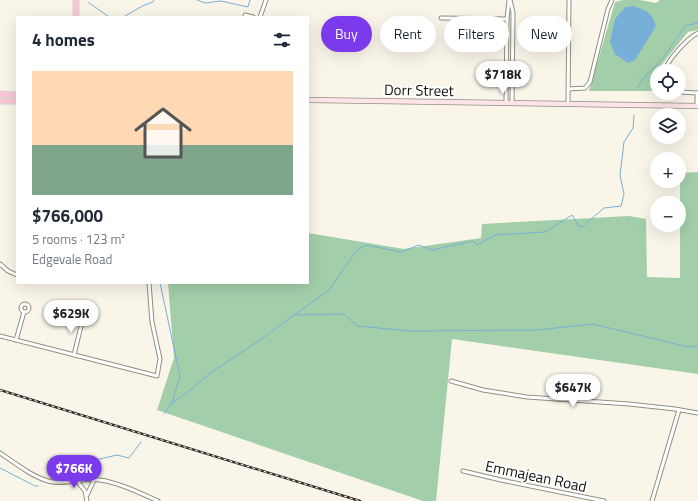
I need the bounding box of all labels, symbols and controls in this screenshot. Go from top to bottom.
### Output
chip: Buy [321,16,372,52]
chip: Rent [380,16,436,52]
chip: Filters [444,16,509,52]
chip: New [517,16,572,52]
text: 4 homes [32,27,95,53]
icon: filters [271,29,293,51]
pin: $718K [475,61,531,95]
text: $718K [485,64,521,84]
map controls [650,64,686,232]
button: locate [650,64,686,100]
street label: Dorr Street [384,78,455,102]
icon: home [127,97,199,169]
button: layers [650,108,686,144]
button: + [650,152,686,188]
button: − [650,196,686,232]
text: $766,000 [32,203,103,229]
text: 5 rooms · 123 m² [32,229,125,249]
text: Edgevale Road [32,249,112,269]
pin: $629K [43,300,99,334]
text: $629K [53,303,89,323]
pin: $647K [545,374,601,408]
text: $647K [555,377,591,397]
street label: Emmajean Road [483,454,589,498]
pin: $766K [46,455,102,489]
text: $766K [56,458,92,478]

